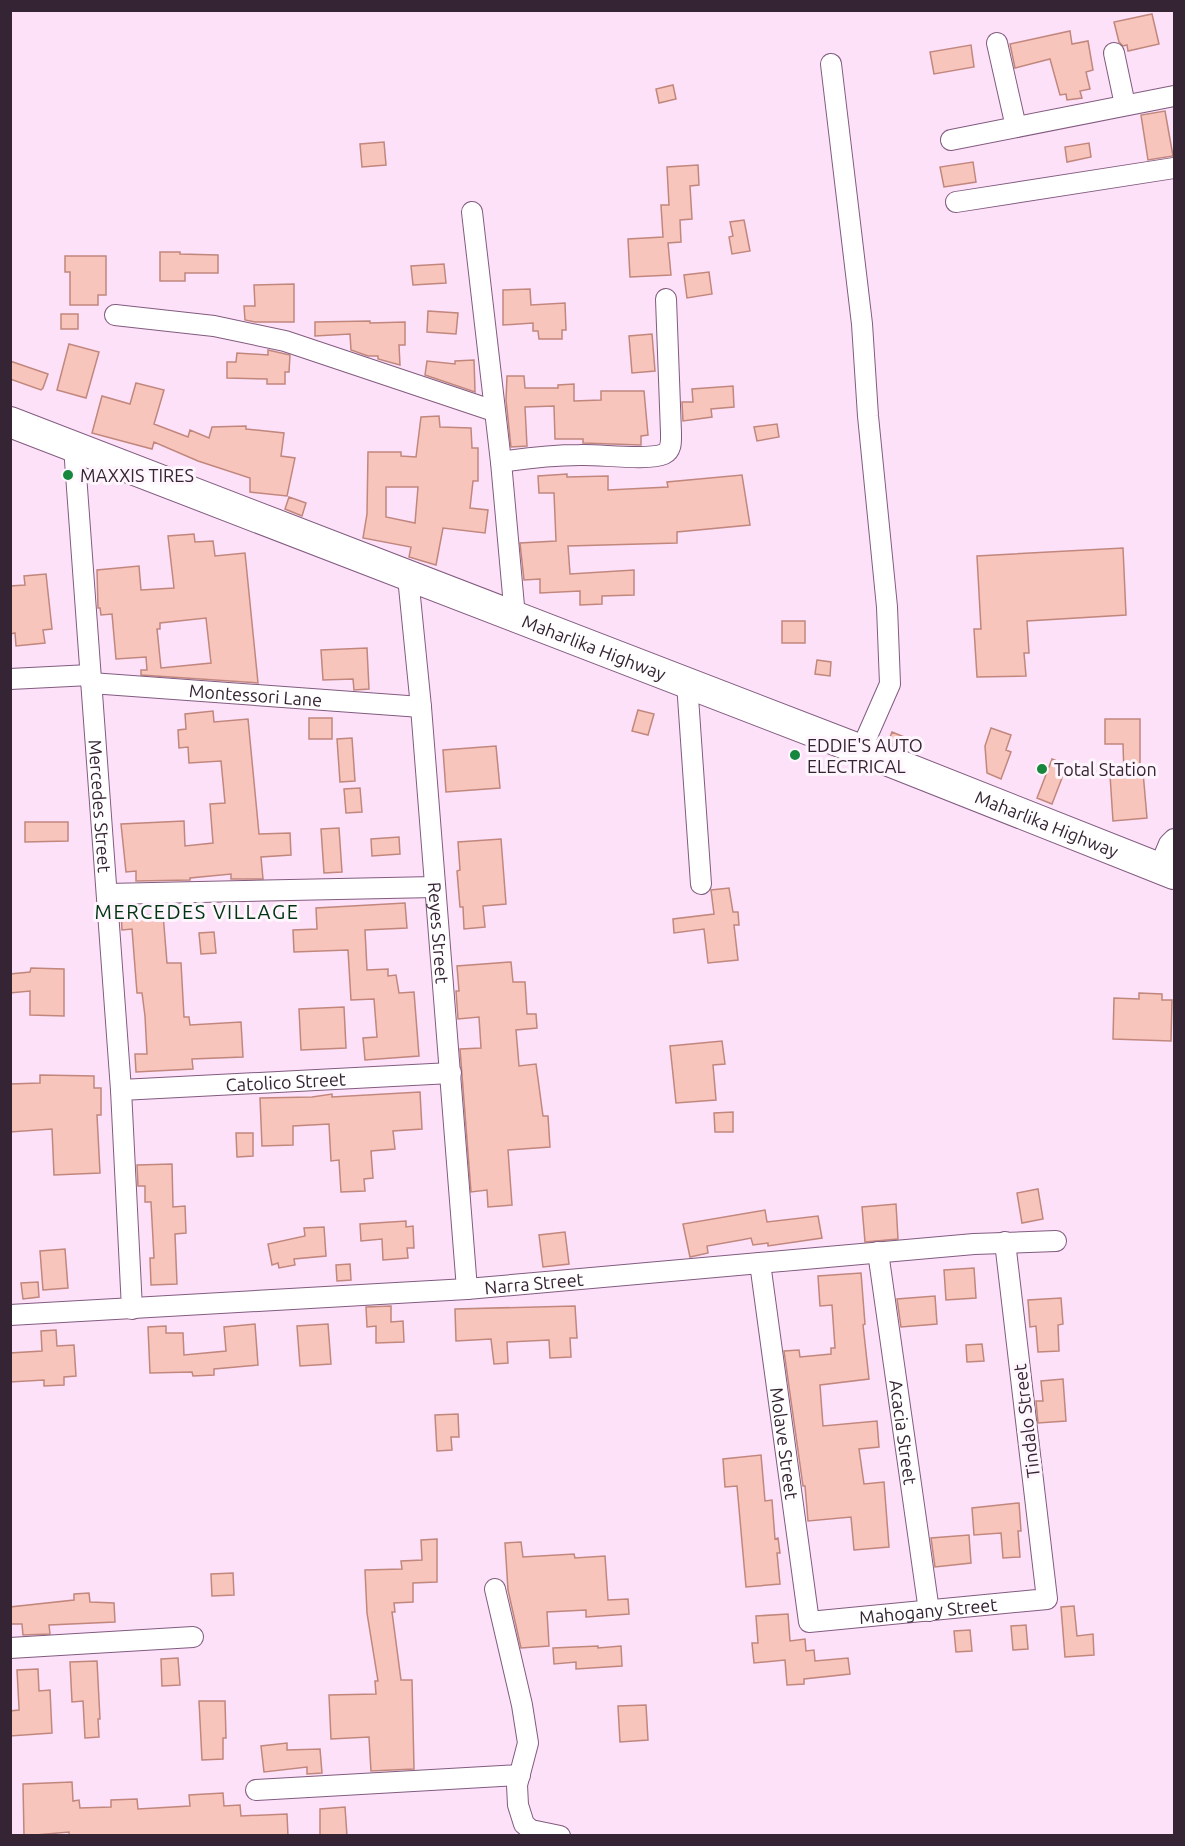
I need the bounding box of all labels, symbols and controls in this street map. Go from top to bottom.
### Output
place label: MAXXIS TIRES [80,465,194,485]
marker: MAXXIS TIRES [61,468,75,482]
street label: Maharlika Highway [519,610,669,684]
street label: Montessori Lane [188,680,323,710]
place label: EDDIE'S AUTO ELECTRICAL [807,735,923,776]
street label: Mercedes Street [85,739,115,873]
marker: EDDIE'S AUTO ELECTRICAL [788,748,802,762]
place label: Total Station [1054,759,1157,779]
marker: Total Station [1035,762,1049,776]
street label: Maharlika Highway [972,786,1122,861]
street label: Reyes Street [425,881,453,984]
district label: MERCEDES VILLAGE [95,900,299,923]
street label: Catolico Street [225,1068,346,1095]
street label: Narra Street [484,1269,584,1297]
street label: Tindalo Street [1009,1363,1043,1479]
street label: Acacia Street [886,1378,921,1486]
street label: Molave Street [767,1386,802,1501]
street label: Mahogany Street [858,1594,998,1627]

